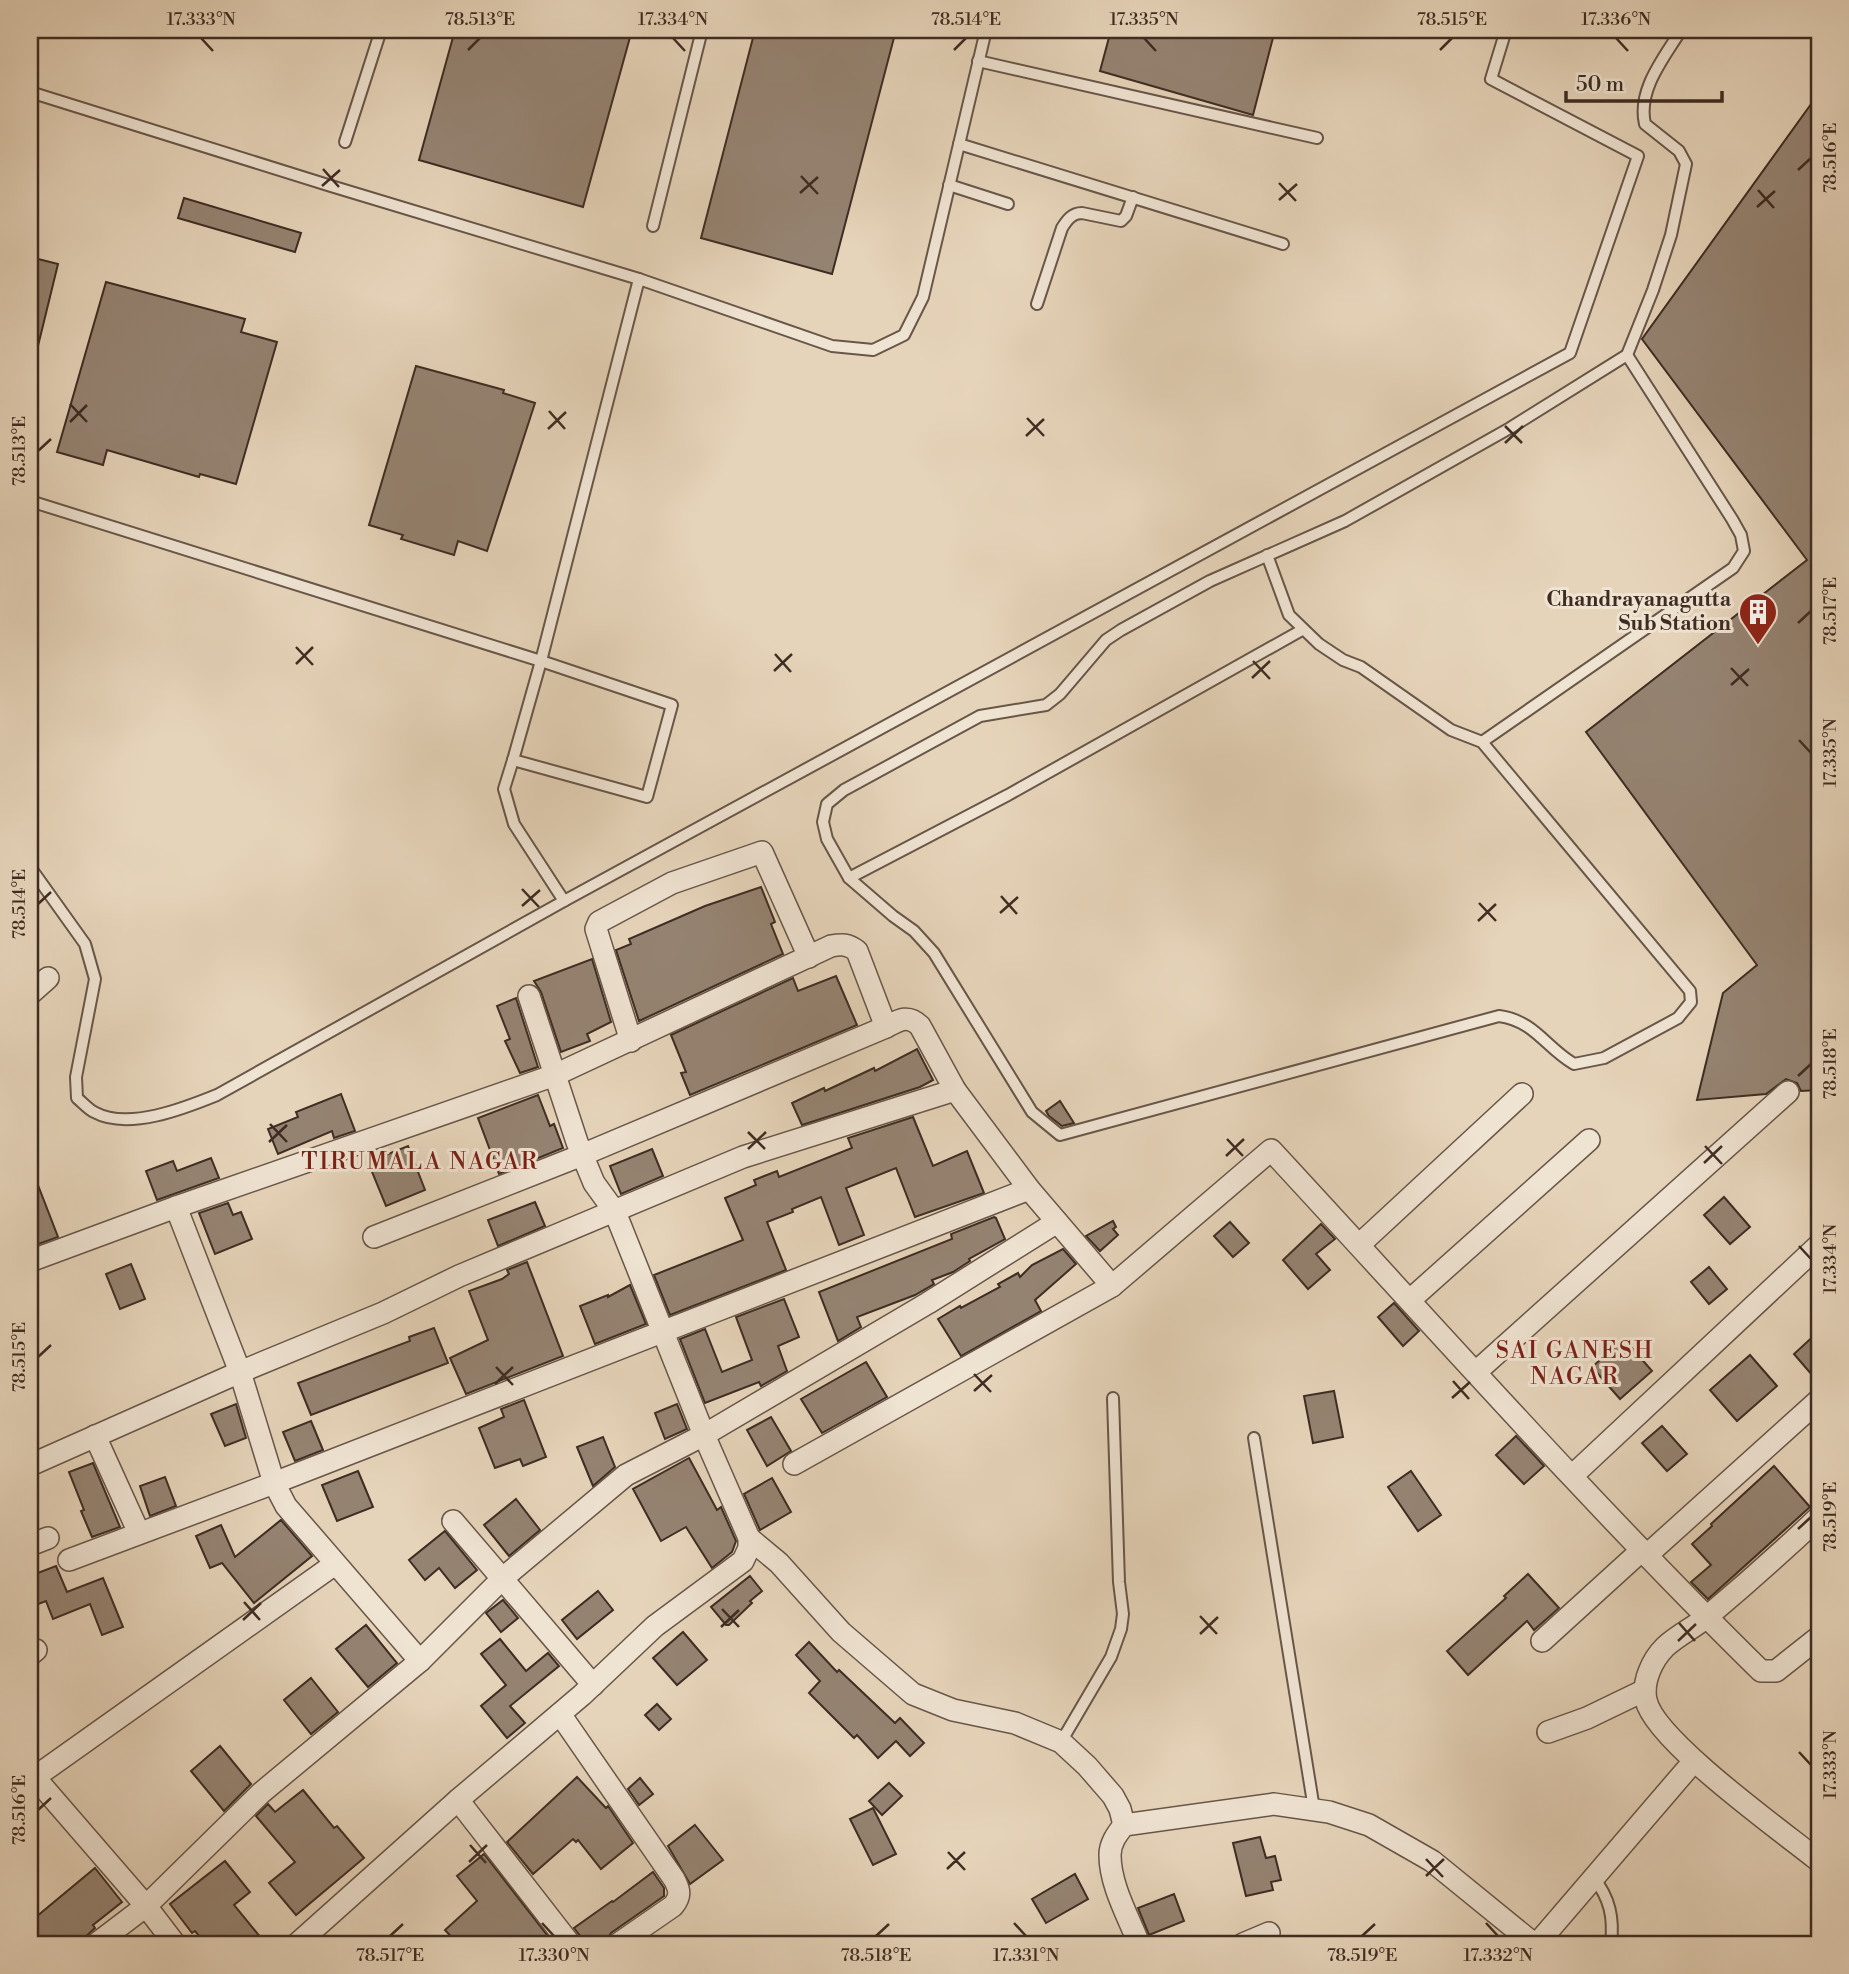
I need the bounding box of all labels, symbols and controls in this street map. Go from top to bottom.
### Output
text: 17.333°N [166,8,236,31]
text: 78.513°E [445,8,515,31]
text: 17.334°N [638,8,709,31]
text: 78.514°E [931,8,1001,31]
text: 17.335°N [1109,8,1179,31]
text: 78.515°E [1417,8,1487,31]
text: 17.336°N [1581,8,1652,31]
scale bar [1566,60,1721,104]
text: 50 m [1576,72,1624,98]
text: 78.516°E [1819,123,1842,193]
text: 78.513°E [8,416,31,486]
text: 78.517°E [1819,577,1842,645]
place label: Chandrayanagutta Sub Station [1546,587,1732,637]
building icon: Chandrayanagutta Sub Station [1737,591,1779,646]
text: 17.335°N [1819,718,1842,788]
text: 78.514°E [8,869,31,939]
text: 78.518°E [1819,1028,1842,1100]
district label: TIRUMALA NAGAR [301,1148,539,1176]
text: 17.334°N [1819,1223,1842,1294]
text: 78.515°E [8,1322,31,1392]
district label: SAI GANESH NAGAR [1496,1337,1654,1391]
text: 78.519°E [1819,1482,1842,1552]
text: 17.333°N [1819,1730,1842,1800]
text: 78.516°E [8,1775,31,1845]
text: 78.517°E [356,1944,424,1967]
text: 17.330°N [518,1944,590,1967]
text: 78.518°E [840,1944,912,1967]
text: 17.331°N [993,1944,1060,1967]
text: 78.519°E [1327,1944,1397,1967]
text: 17.332°N [1463,1944,1533,1967]

